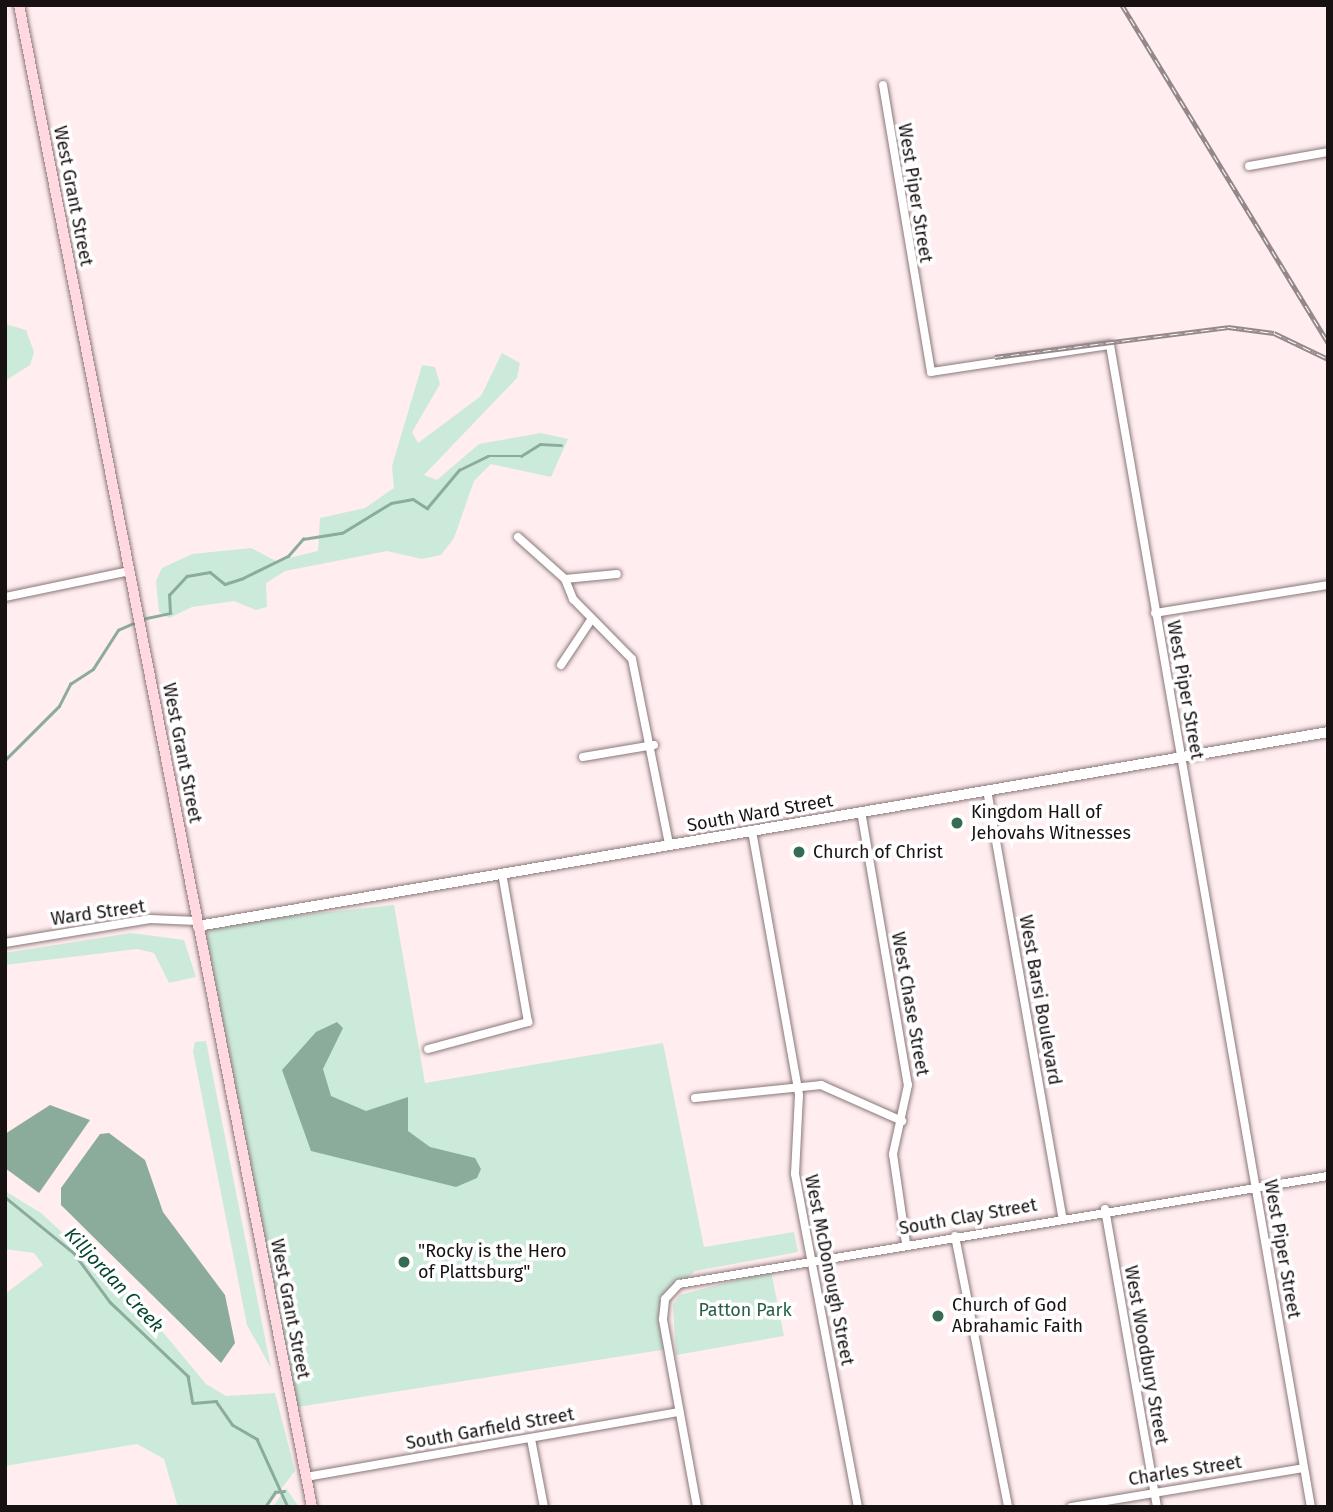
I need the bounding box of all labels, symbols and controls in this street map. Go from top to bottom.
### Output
street label: West Piper Street [893,122,937,264]
street label: West Grant Street [49,124,97,268]
street label: West Piper Street [1162,619,1208,761]
street label: West Grant Street [158,681,206,825]
street label: South Ward Street [685,790,835,836]
place label: Kingdom Hall of Jehovahs Witnesses [971,802,1131,844]
marker: Kingdom Hall of Jehovahs Witnesses [949,815,965,831]
place label: Church of Christ [813,841,943,863]
marker: Church of Christ [791,844,807,860]
street label: Ward Street [50,896,146,930]
street label: West Barsi Boulevard [1014,913,1066,1087]
street label: West Chase Street [887,930,933,1078]
street label: West McDonough Street [800,1173,858,1367]
street label: West Piper Street [1259,1178,1305,1320]
street label: South Clay Street [897,1194,1039,1240]
water label: Killjordan Creek [60,1223,168,1337]
street label: West Grant Street [266,1237,314,1381]
place label: "Rocky is the Hero of Plattsburg" [418,1241,567,1284]
marker: "Rocky is the Hero of Plattsburg" [396,1254,412,1270]
street label: West Woodbury Street [1120,1264,1172,1446]
place label: Church of God Abrahamic Faith [952,1295,1083,1338]
park label: Patton Park [698,1299,792,1321]
marker: Church of God Abrahamic Faith [930,1308,946,1324]
street label: South Garfield Street [404,1404,576,1454]
street label: Charles Street [1127,1451,1243,1491]

